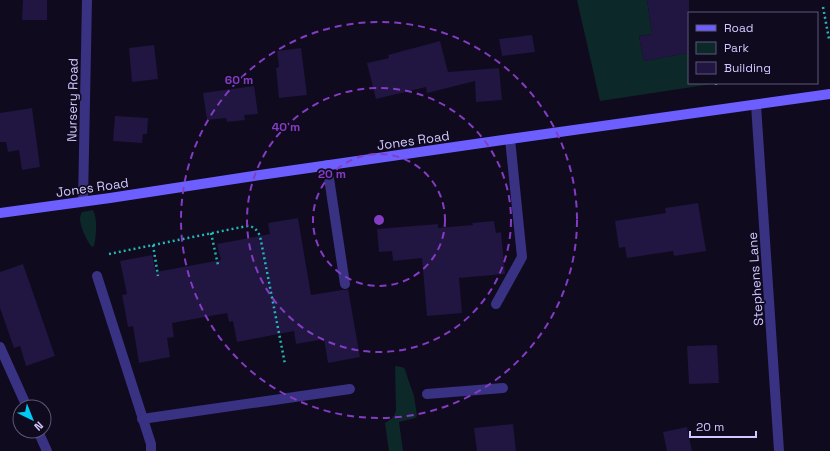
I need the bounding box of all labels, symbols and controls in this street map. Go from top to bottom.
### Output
legend [688,12,818,84]
text: Road [724,20,753,36]
text: Park [724,40,749,56]
street label: Nursery Road [63,58,82,142]
text: Building [724,60,771,76]
text: 60 m [225,72,253,88]
text: 40 m [272,119,300,135]
street label: Jones Road [376,127,450,154]
text: 20 m [318,166,346,182]
street label: Jones Road [55,174,129,201]
centre of rings [372,213,386,227]
street label: Stephens Lane [744,232,767,326]
north arrow [12,399,52,439]
scale bar [690,413,756,439]
text: N [31,419,46,434]
text: 20 m [696,419,724,435]

